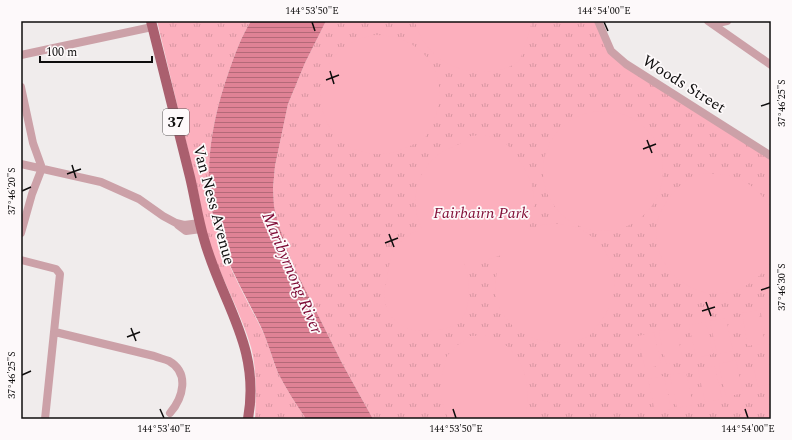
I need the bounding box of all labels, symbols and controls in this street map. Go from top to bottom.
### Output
text: 144°53'50"E [285,3,339,19]
text: 144°54'00"E [577,3,631,19]
scale bar [40,38,152,64]
text: 100 m [46,43,77,62]
street label: Woods Street [638,49,731,119]
text: 37°46'25"S [774,79,790,127]
road number: 37 [163,109,189,135]
street label: Van Ness Avenue [186,142,242,268]
text: 37°46'20"S [4,167,20,215]
park label: Fairbairn Park [433,201,529,225]
water label: Maribyrnong River [255,208,330,338]
text: 37°46'30"S [774,263,790,311]
text: 37°46'25"S [4,351,20,399]
text: 144°53'40"E [137,421,191,437]
text: 144°53'50"E [429,421,483,437]
text: 144°54'00"E [721,421,775,437]

